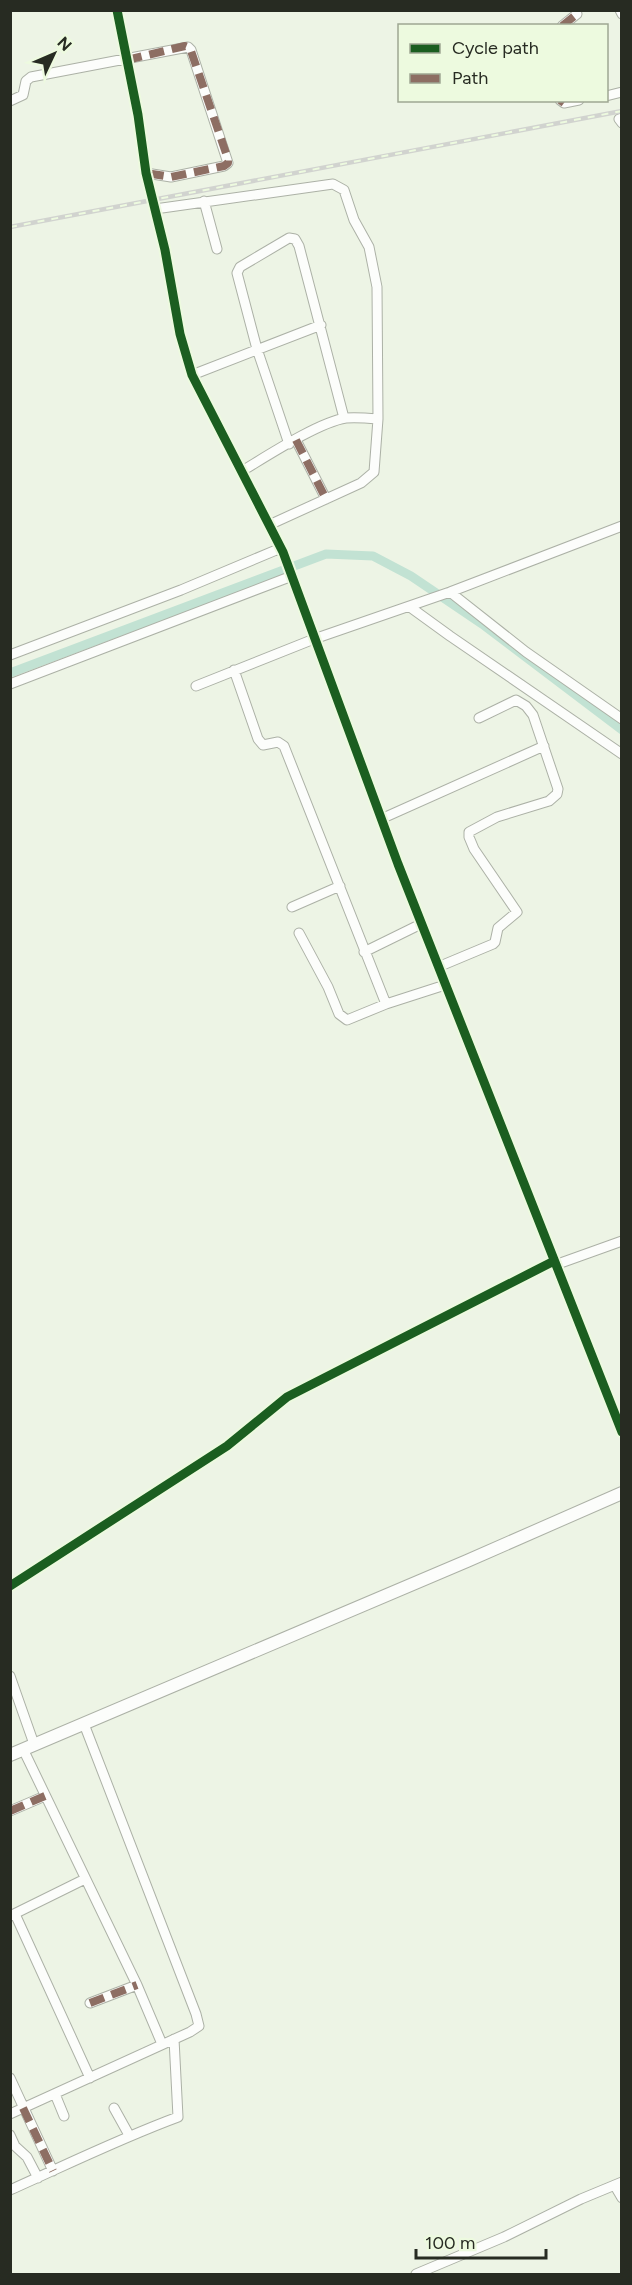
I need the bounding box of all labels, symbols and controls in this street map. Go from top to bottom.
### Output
north arrow [24,24,84,84]
legend [398,24,608,102]
text: N [53,33,76,55]
text: Cycle path [452,37,539,59]
text: Path [452,67,488,89]
scale bar [416,2222,546,2260]
text: 100 m [425,2232,475,2254]

